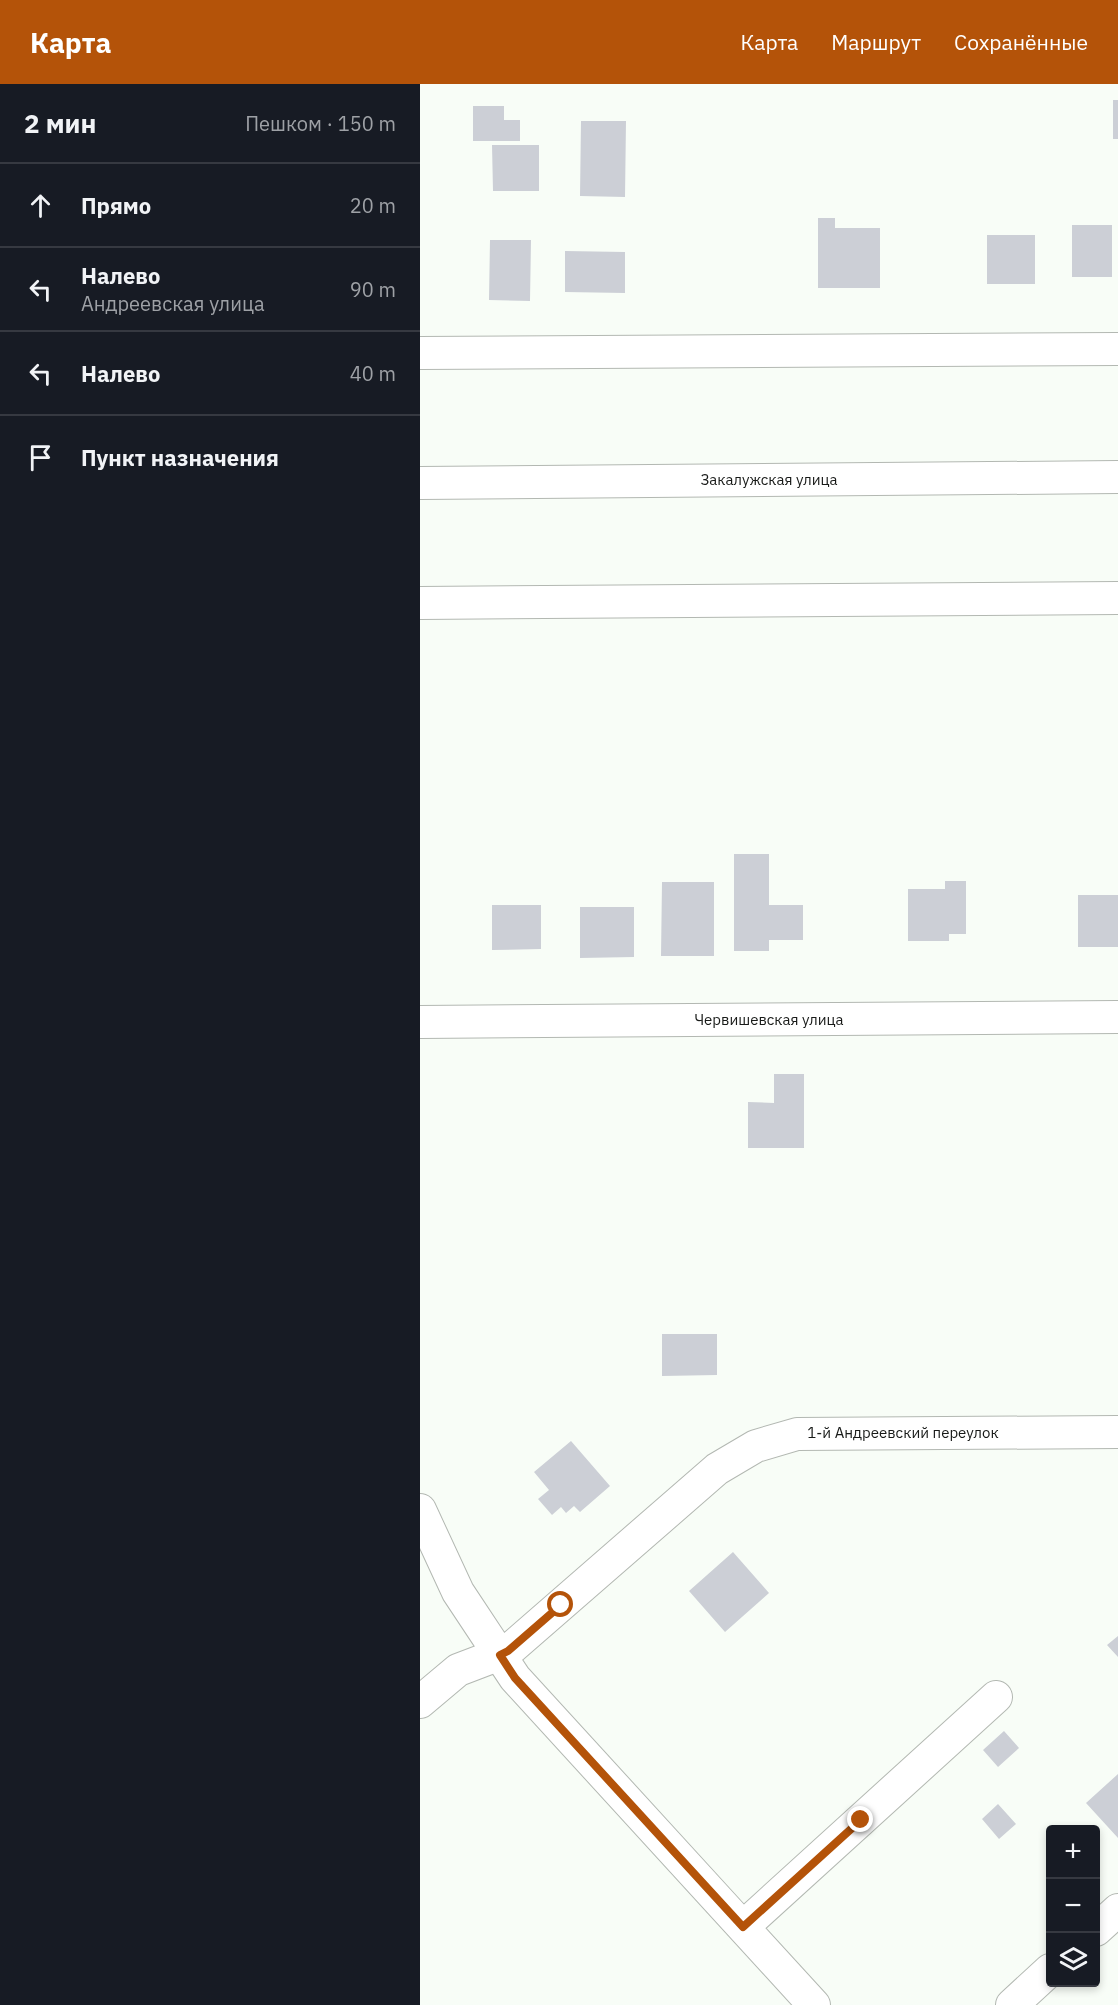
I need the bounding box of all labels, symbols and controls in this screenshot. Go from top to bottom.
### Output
text: Карта [30,24,111,61]
text: Карта [740,28,798,56]
text: Маршрут [831,28,921,56]
text: Сохранённые [954,28,1088,56]
text: 2 мин [24,106,96,140]
text: Пешком · 150 m [245,110,396,137]
icon: ahead [24,189,57,222]
text: Прямо [81,191,151,220]
text: 20 m [350,192,396,219]
text: Налево [81,261,160,290]
icon: left [24,273,57,306]
text: 90 m [350,276,396,303]
text: Андреевская улица [81,290,265,317]
icon: left [24,357,57,390]
text: Налево [81,359,160,388]
text: 40 m [350,360,396,387]
icon: arrive [24,441,57,474]
text: Пункт назначения [81,443,279,472]
street label: Закалужская улица [700,470,838,489]
street label: Червишевская улица [694,1010,844,1029]
street label: 1-й Андреевский переулок [807,1423,999,1442]
route start [547,1591,573,1617]
route end [847,1806,873,1832]
map controls [1046,1825,1100,1987]
button: + [1046,1825,1100,1879]
button: − [1046,1879,1100,1933]
button: layers [1046,1933,1100,1987]

